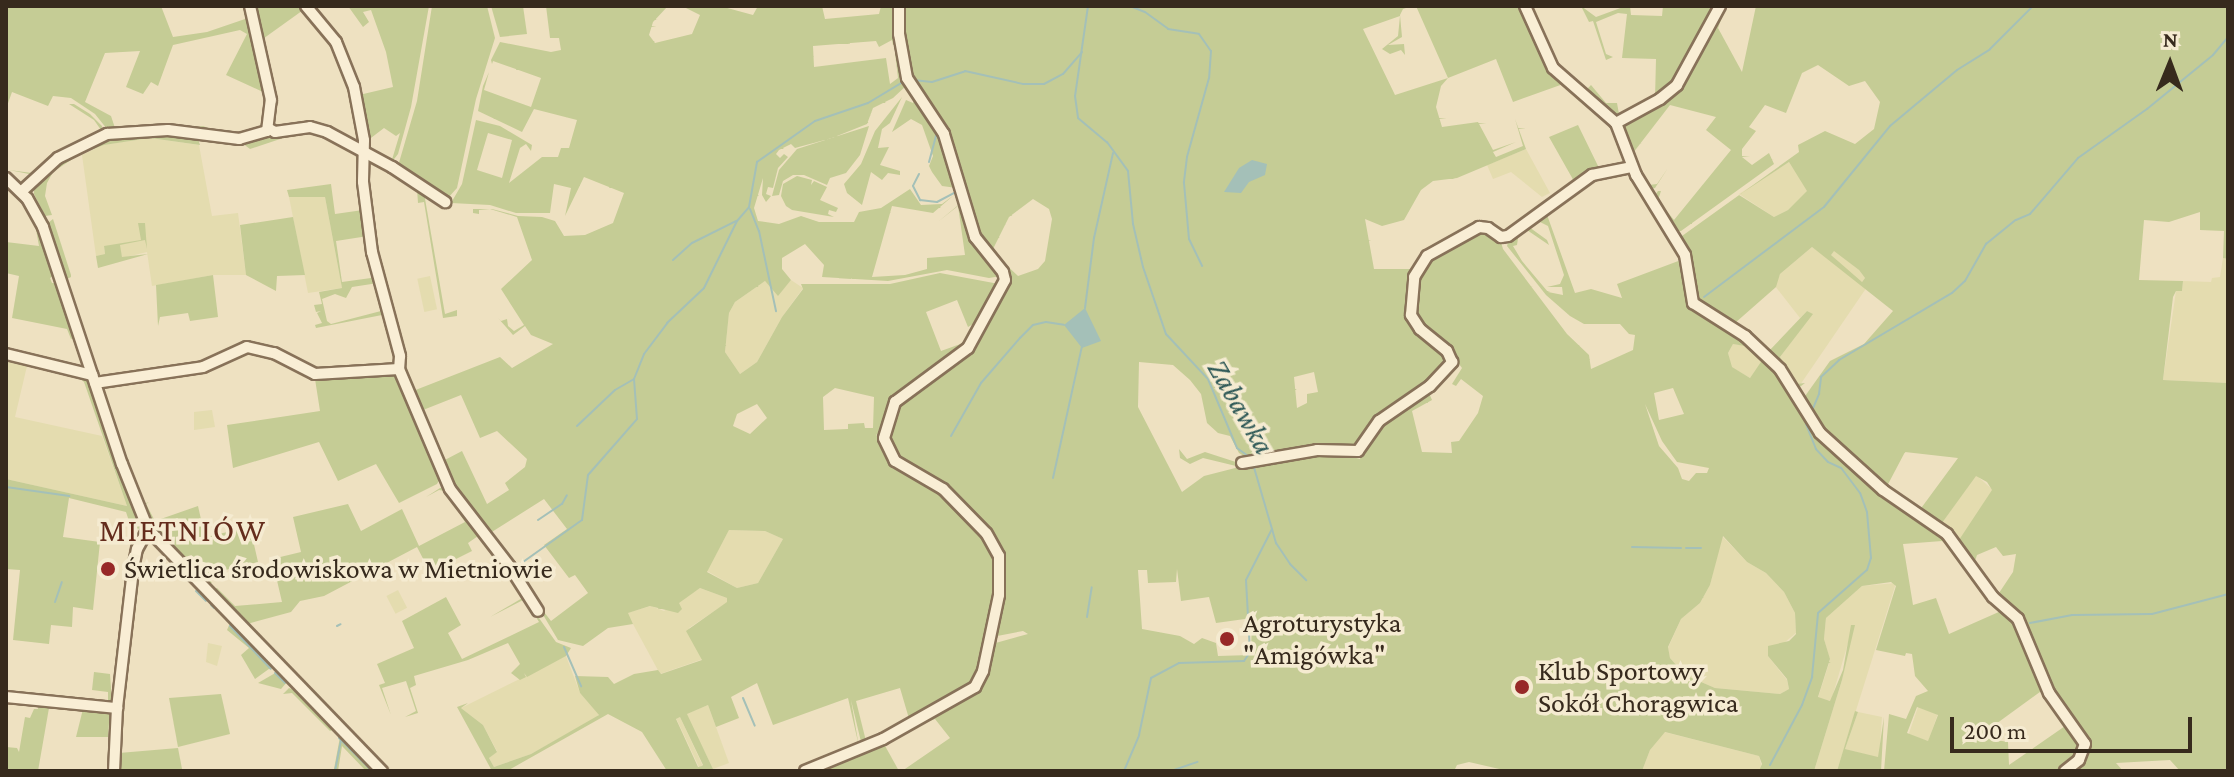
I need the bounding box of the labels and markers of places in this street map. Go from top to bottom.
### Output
place label: Świetlica środowiskowa w Mietniowie [124,552,553,586]
marker: Świetlica środowiskowa w Mietniowie [99,560,117,578]
place label: Agroturystyka "Amigówka" [1243,606,1402,672]
marker: Agroturystyka "Amigówka" [1218,630,1236,648]
place label: Klub Sportowy Sokół Chorągwica [1538,654,1739,720]
marker: Klub Sportowy Sokół Chorągwica [1513,678,1531,696]

